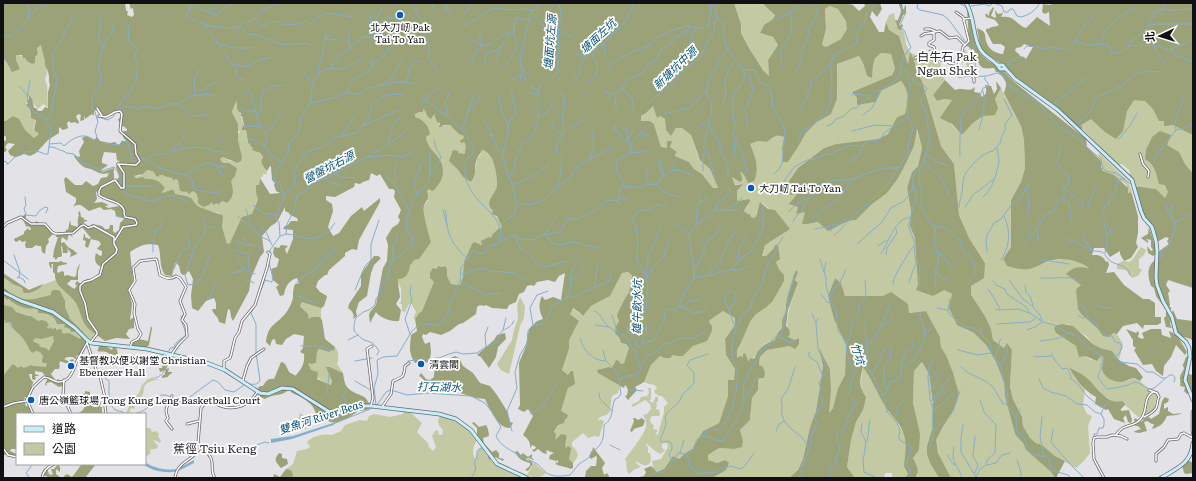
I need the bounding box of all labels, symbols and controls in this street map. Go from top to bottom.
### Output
marker: 北大刀屻 Pak Tai To Yan [395,10,405,20]
water label: 塘面坑左源 [539,12,559,70]
water label: 塘面左坑 [576,13,620,56]
north arrow [1140,16,1180,56]
place label: 北大刀屻 Pak Tai To Yan [370,19,431,46]
text: 北 [1141,31,1157,43]
water label: 新塘坑中源 [649,41,701,92]
district label: 白牛石 Pak Ngau Shek [917,47,978,79]
water label: 營盤坑右源 [300,145,358,186]
place label: 大刀屻 Tai To Yan [759,180,841,195]
marker: 大刀屻 Tai To Yan [746,183,756,193]
water label: 雄牛飲水坑 [628,277,645,335]
water label: 竹坑 [848,341,870,368]
place label: 基督教以便以謝堂 Christian Ebenezer Hall [79,352,207,379]
place label: 清雲閣 [429,356,459,371]
marker: 清雲閣 [416,359,426,369]
marker: 基督教以便以謝堂 Christian Ebenezer Hall [66,361,76,371]
water label: 打石湖水 [417,378,462,394]
place label: 唐公嶺籃球場 Tong Kung Leng Basketball Court [39,392,260,407]
marker: 唐公嶺籃球場 Tong Kung Leng Basketball Court [26,395,36,405]
water label: 雙魚河 River Beas [277,395,365,437]
legend [16,413,146,465]
text: 道路 [52,419,76,437]
text: 公園 [52,439,76,457]
district label: 蕉徑 Tsiu Keng [173,439,257,457]

